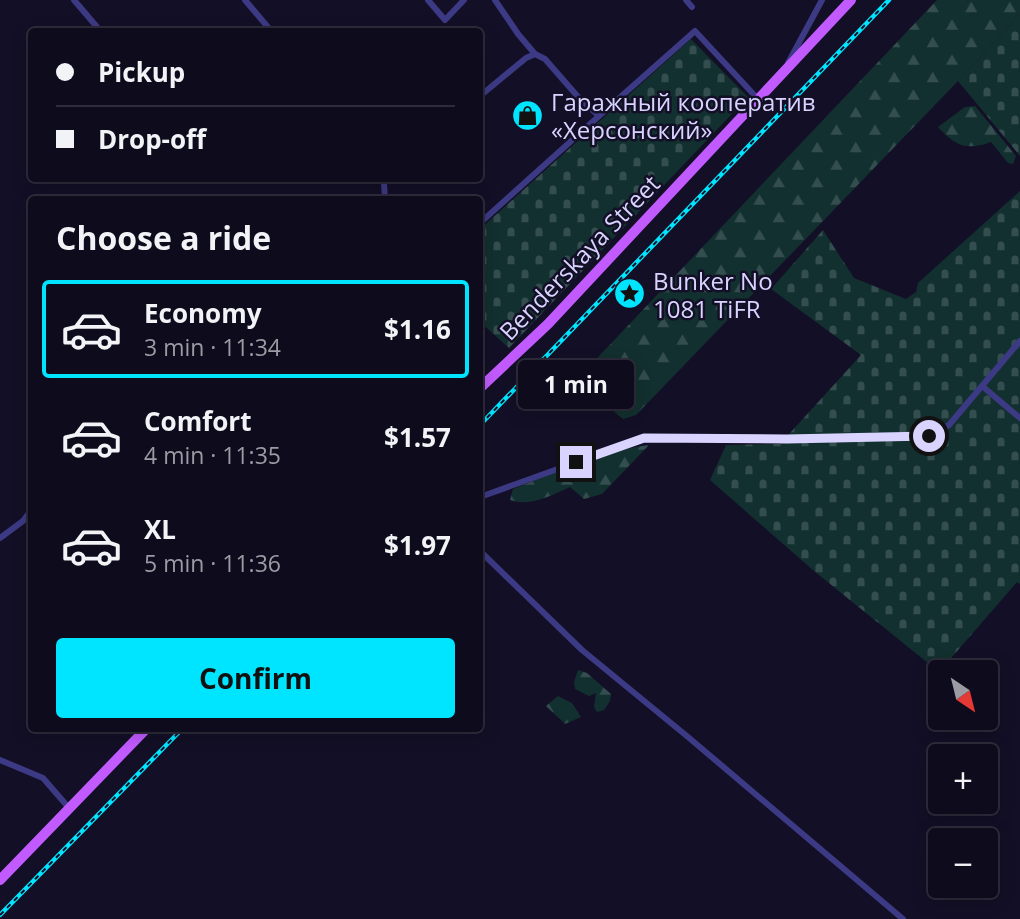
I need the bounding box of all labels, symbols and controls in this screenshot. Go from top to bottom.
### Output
text: Pickup [98,54,185,90]
place label: Гаражный кооператив «Херсонский» [551,85,816,146]
shop icon: Гаражный кооператив «Херсонский» [511,98,545,132]
text: Drop-off [98,121,206,157]
street label: Benderskaya Street [492,167,666,347]
text: Choose a ride [56,216,271,259]
place label: Bunker No 1081 TiFR [653,264,773,325]
place icon: Bunker No 1081 TiFR [613,277,647,311]
text: Economy [144,295,262,331]
icon: car [60,298,123,361]
text: $1.16 [384,311,451,347]
text: 3 min · 11:34 [144,331,281,363]
callout: 1 min [518,360,634,410]
text: 1 min [544,368,608,400]
text: Comfort [144,403,251,439]
icon: car [60,406,123,469]
text: $1.57 [384,419,451,455]
route start [913,420,945,452]
text: 4 min · 11:35 [144,439,281,471]
route end [560,446,592,478]
text: XL [144,511,176,547]
icon: car [60,514,123,577]
text: $1.97 [384,527,451,563]
text: 5 min · 11:36 [144,547,281,579]
button: Confirm [56,638,455,718]
north arrow [928,660,998,730]
map controls [928,660,998,898]
button: + [928,744,998,814]
button: − [928,828,998,898]

